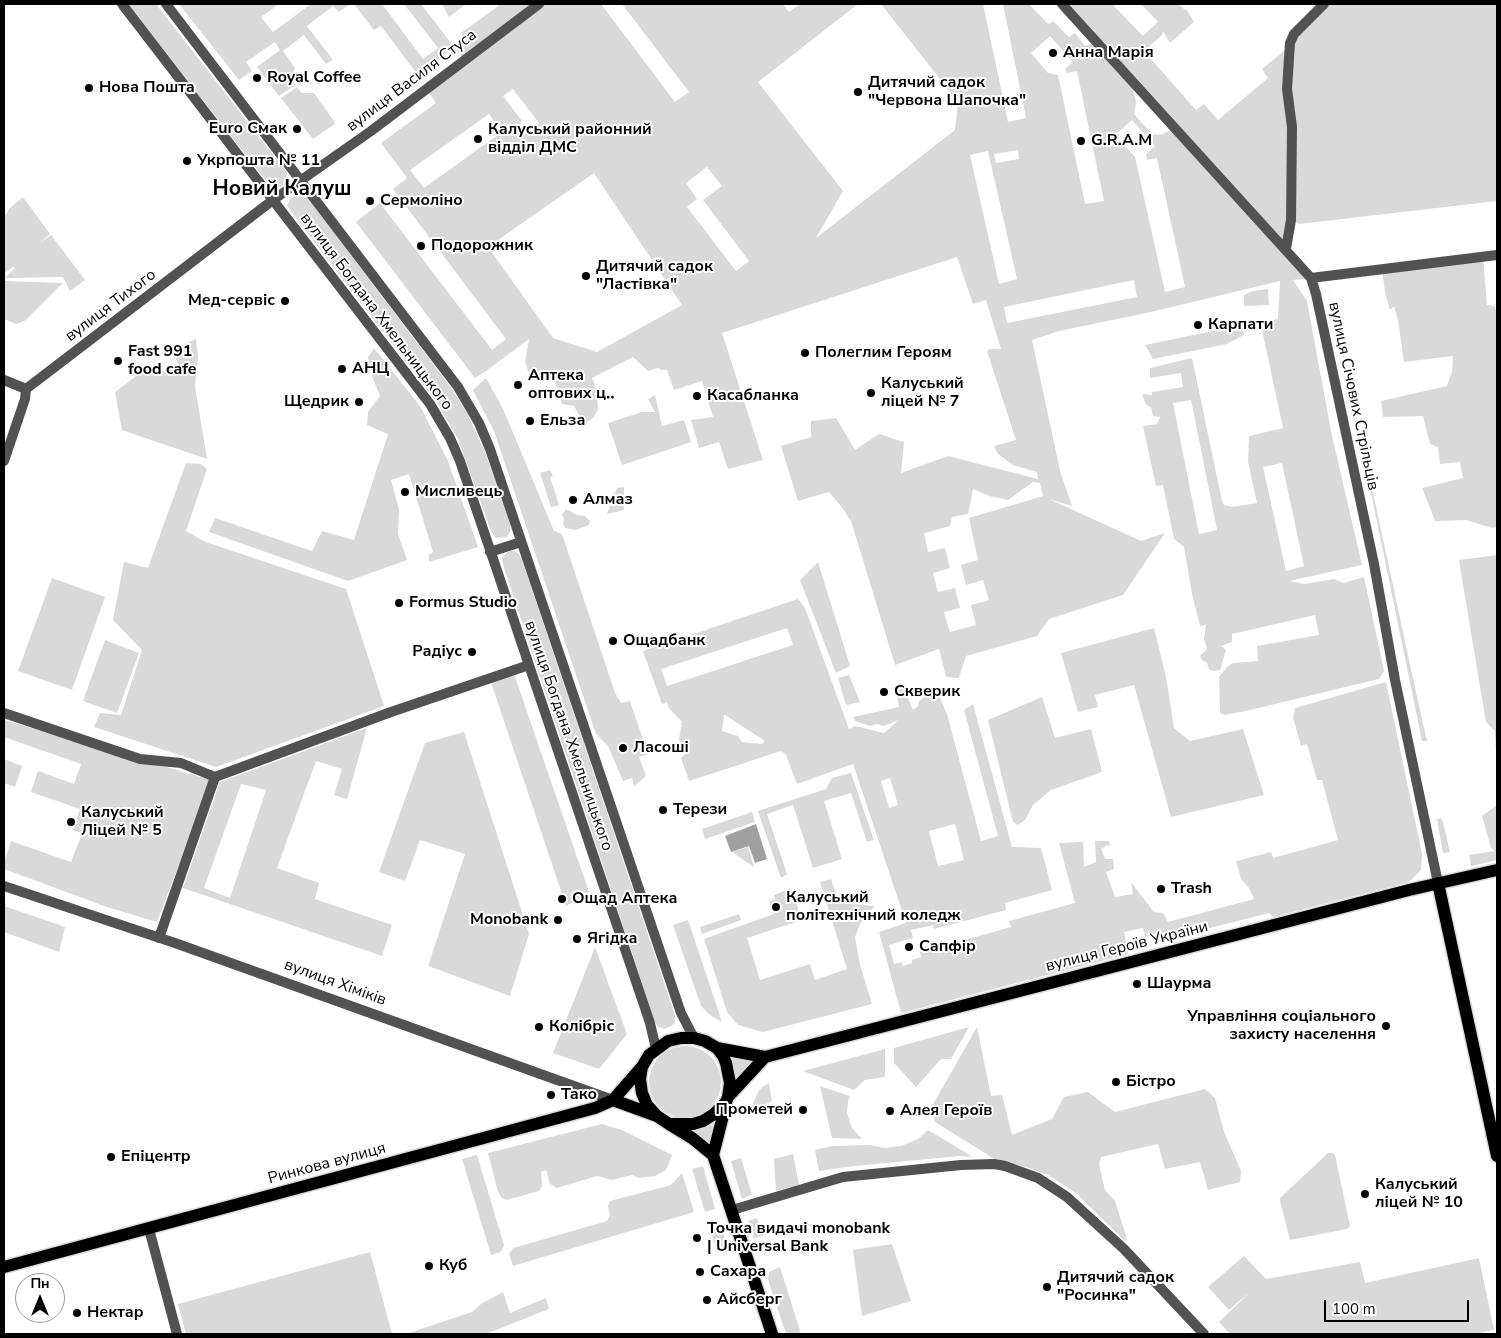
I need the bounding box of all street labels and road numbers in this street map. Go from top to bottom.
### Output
street label: вулиця Василя Стуса [343,26,481,136]
street label: вулиця Богдана Хмельницького [295,210,457,414]
street label: вулиця Тихого [62,266,160,346]
street label: вулиця Січових Стрільців [1324,300,1382,492]
street label: вулиця Богдана Хмельницького [520,618,616,854]
street label: вулиця Героїв України [1044,918,1210,976]
street label: вулиця Хіміків [281,956,389,1010]
street label: Ринкова вулиця [266,1139,388,1189]

